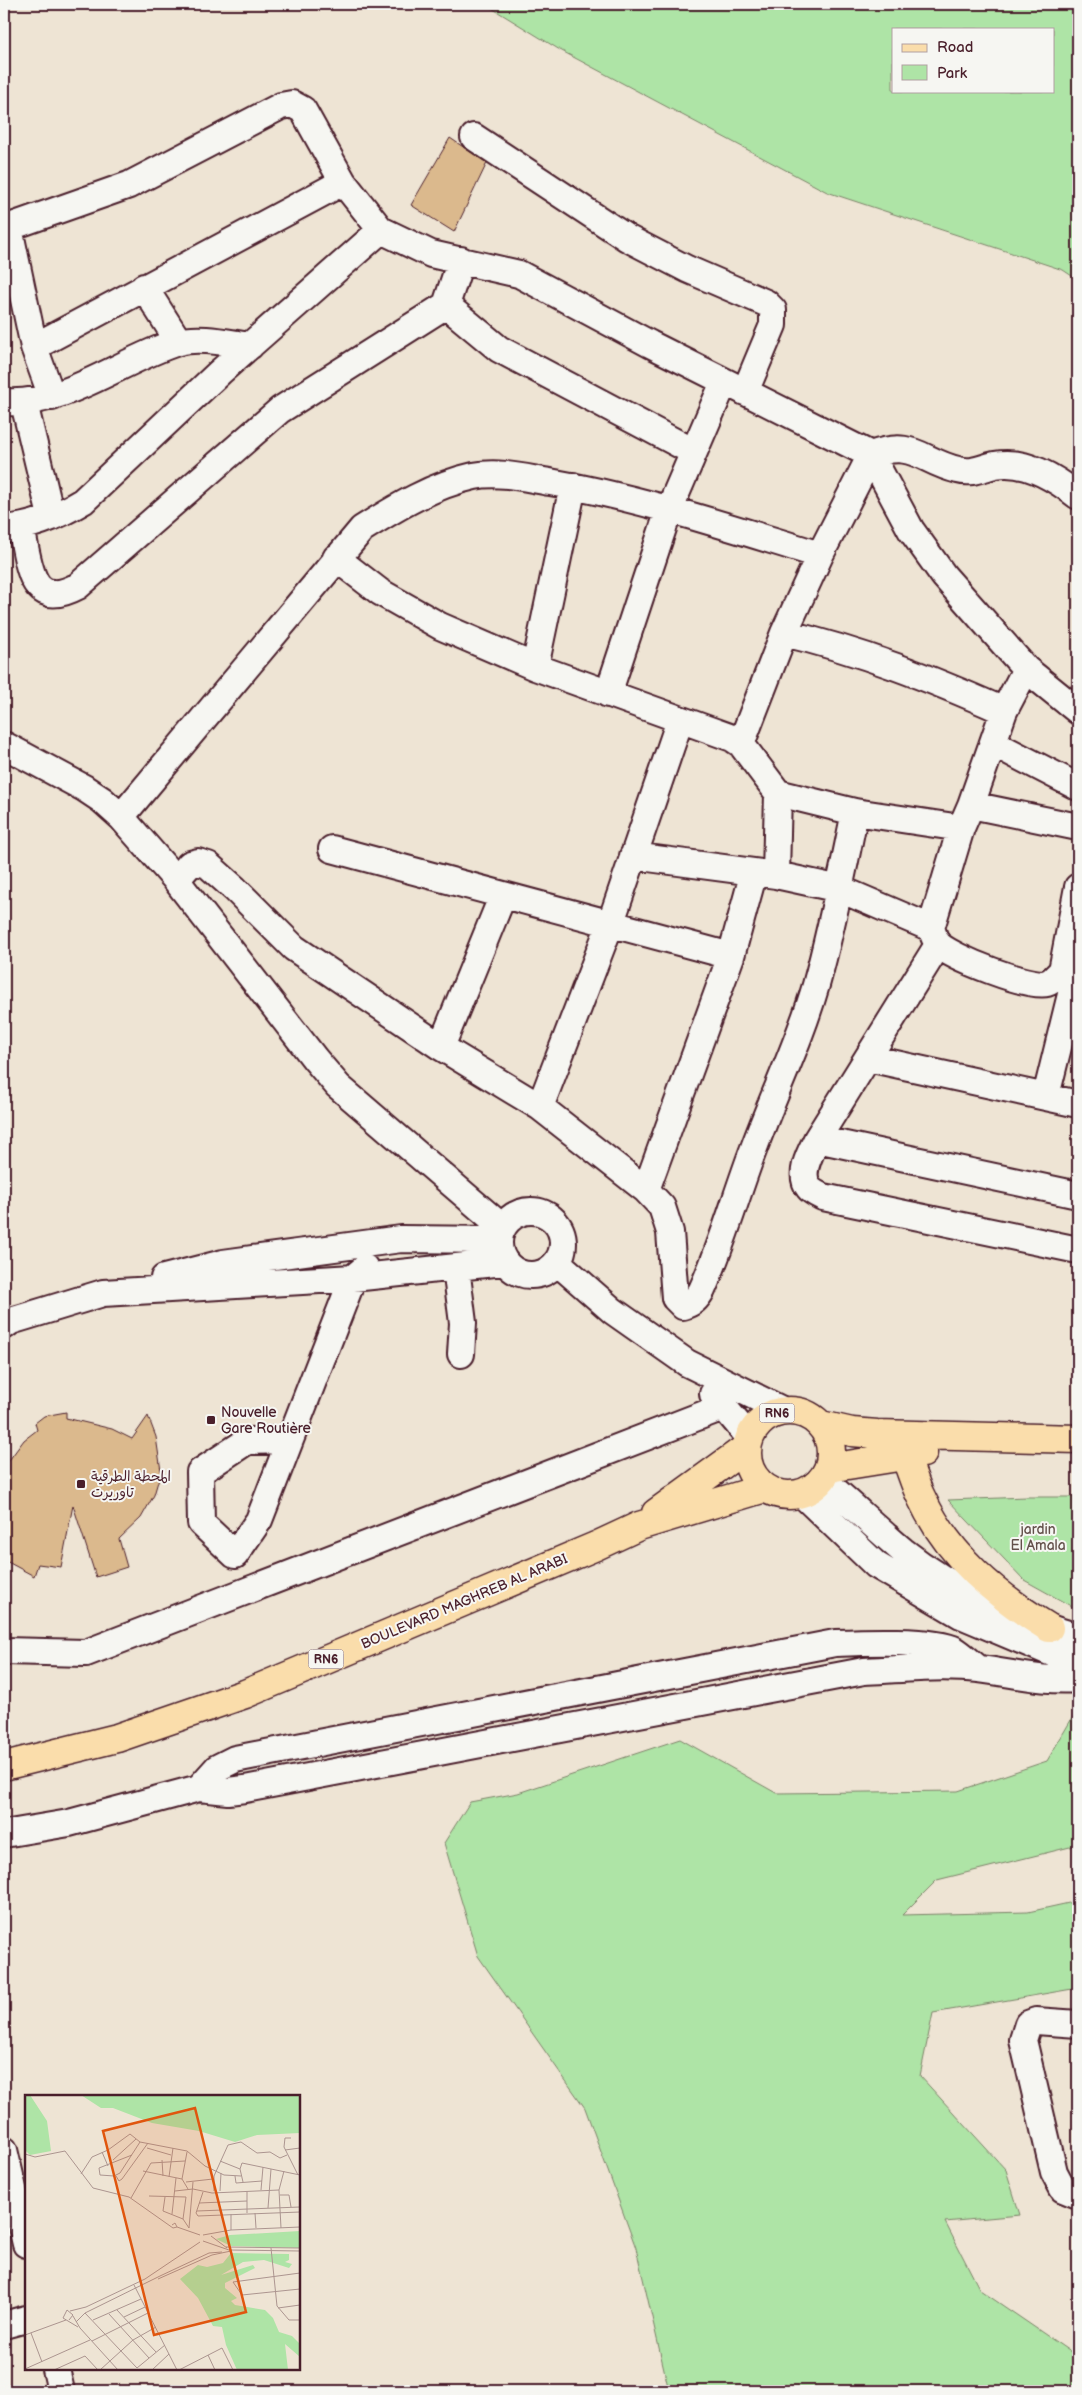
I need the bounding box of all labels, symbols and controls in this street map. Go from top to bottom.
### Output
legend [892,28,1054,92]
text: Road [937,38,973,57]
text: Park [937,64,968,83]
place label: Nouvelle Gare Routière [221,1404,311,1437]
road number: RN6 [760,1404,794,1422]
marker: Nouvelle Gare Routière [205,1414,217,1426]
place label: المحطة الطرقية تاوريرت [91,1468,171,1501]
marker: المحطة الطرقية تاوريرت [75,1478,87,1490]
park label: jardin El Amala [1010,1521,1066,1554]
street label: BOULEVARD MAGHREB AL ARABI [358,1550,570,1653]
road number: RN6 [308,1650,344,1668]
inset map [25,2095,300,2370]

